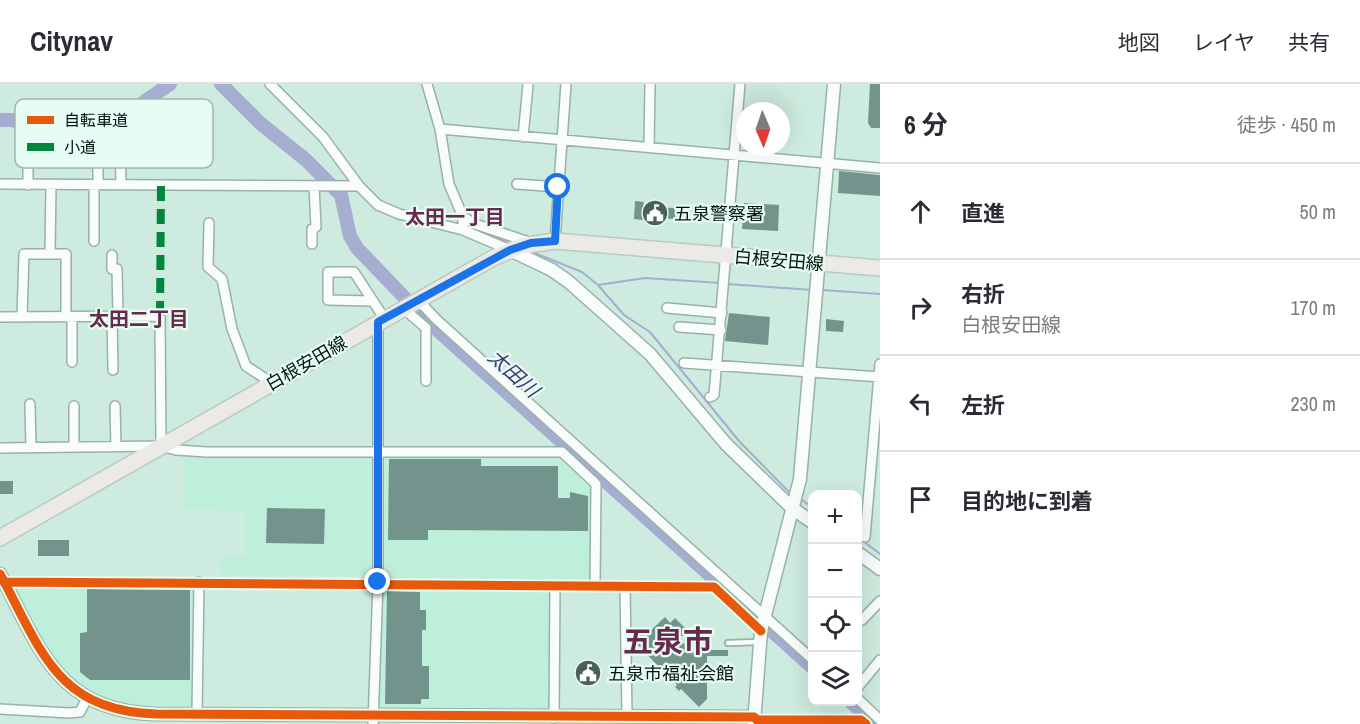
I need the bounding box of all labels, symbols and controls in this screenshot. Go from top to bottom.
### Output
text: Citynav [30,22,113,60]
text: 地図 [1118,28,1160,57]
text: レイヤ [1193,28,1255,57]
text: 共有 [1288,28,1330,57]
legend [15,99,213,168]
north arrow [736,102,790,156]
text: 6 分 [904,107,948,142]
text: 自転車道 [64,109,128,131]
text: 徒歩 · 450 m [1237,111,1336,138]
text: 小道 [64,136,96,158]
route start [544,173,570,199]
icon: ahead [904,195,937,228]
public building icon: 五泉警察署 [640,198,670,228]
text: 直進 [961,198,1005,228]
text: 50 m [1300,198,1336,225]
place label: 五泉警察署 [674,201,764,226]
district label: 太田一丁目 [405,203,505,230]
street label: 白根安田線 [733,244,825,276]
text: 右折 [961,279,1005,309]
icon: right [904,291,937,324]
text: 170 m [1290,294,1336,321]
district label: 太田二丁目 [89,305,189,332]
text: 白根安田線 [961,311,1061,338]
street label: 白根安田線 [261,330,351,396]
water label: 太田川 [483,343,547,404]
icon: left [904,387,937,420]
text: 左折 [961,390,1005,420]
text: 230 m [1290,390,1336,417]
icon: arrive [904,483,937,516]
text: 目的地に到着 [961,486,1093,516]
map controls [808,490,862,706]
button: + [808,490,862,544]
button: − [808,544,862,598]
route end [364,568,390,594]
button: locate [808,598,862,652]
district label: 五泉市 [623,621,713,661]
button: layers [808,652,862,706]
public building icon: 五泉市福祉会館 [573,658,603,688]
place label: 五泉市福祉会館 [608,661,734,686]

